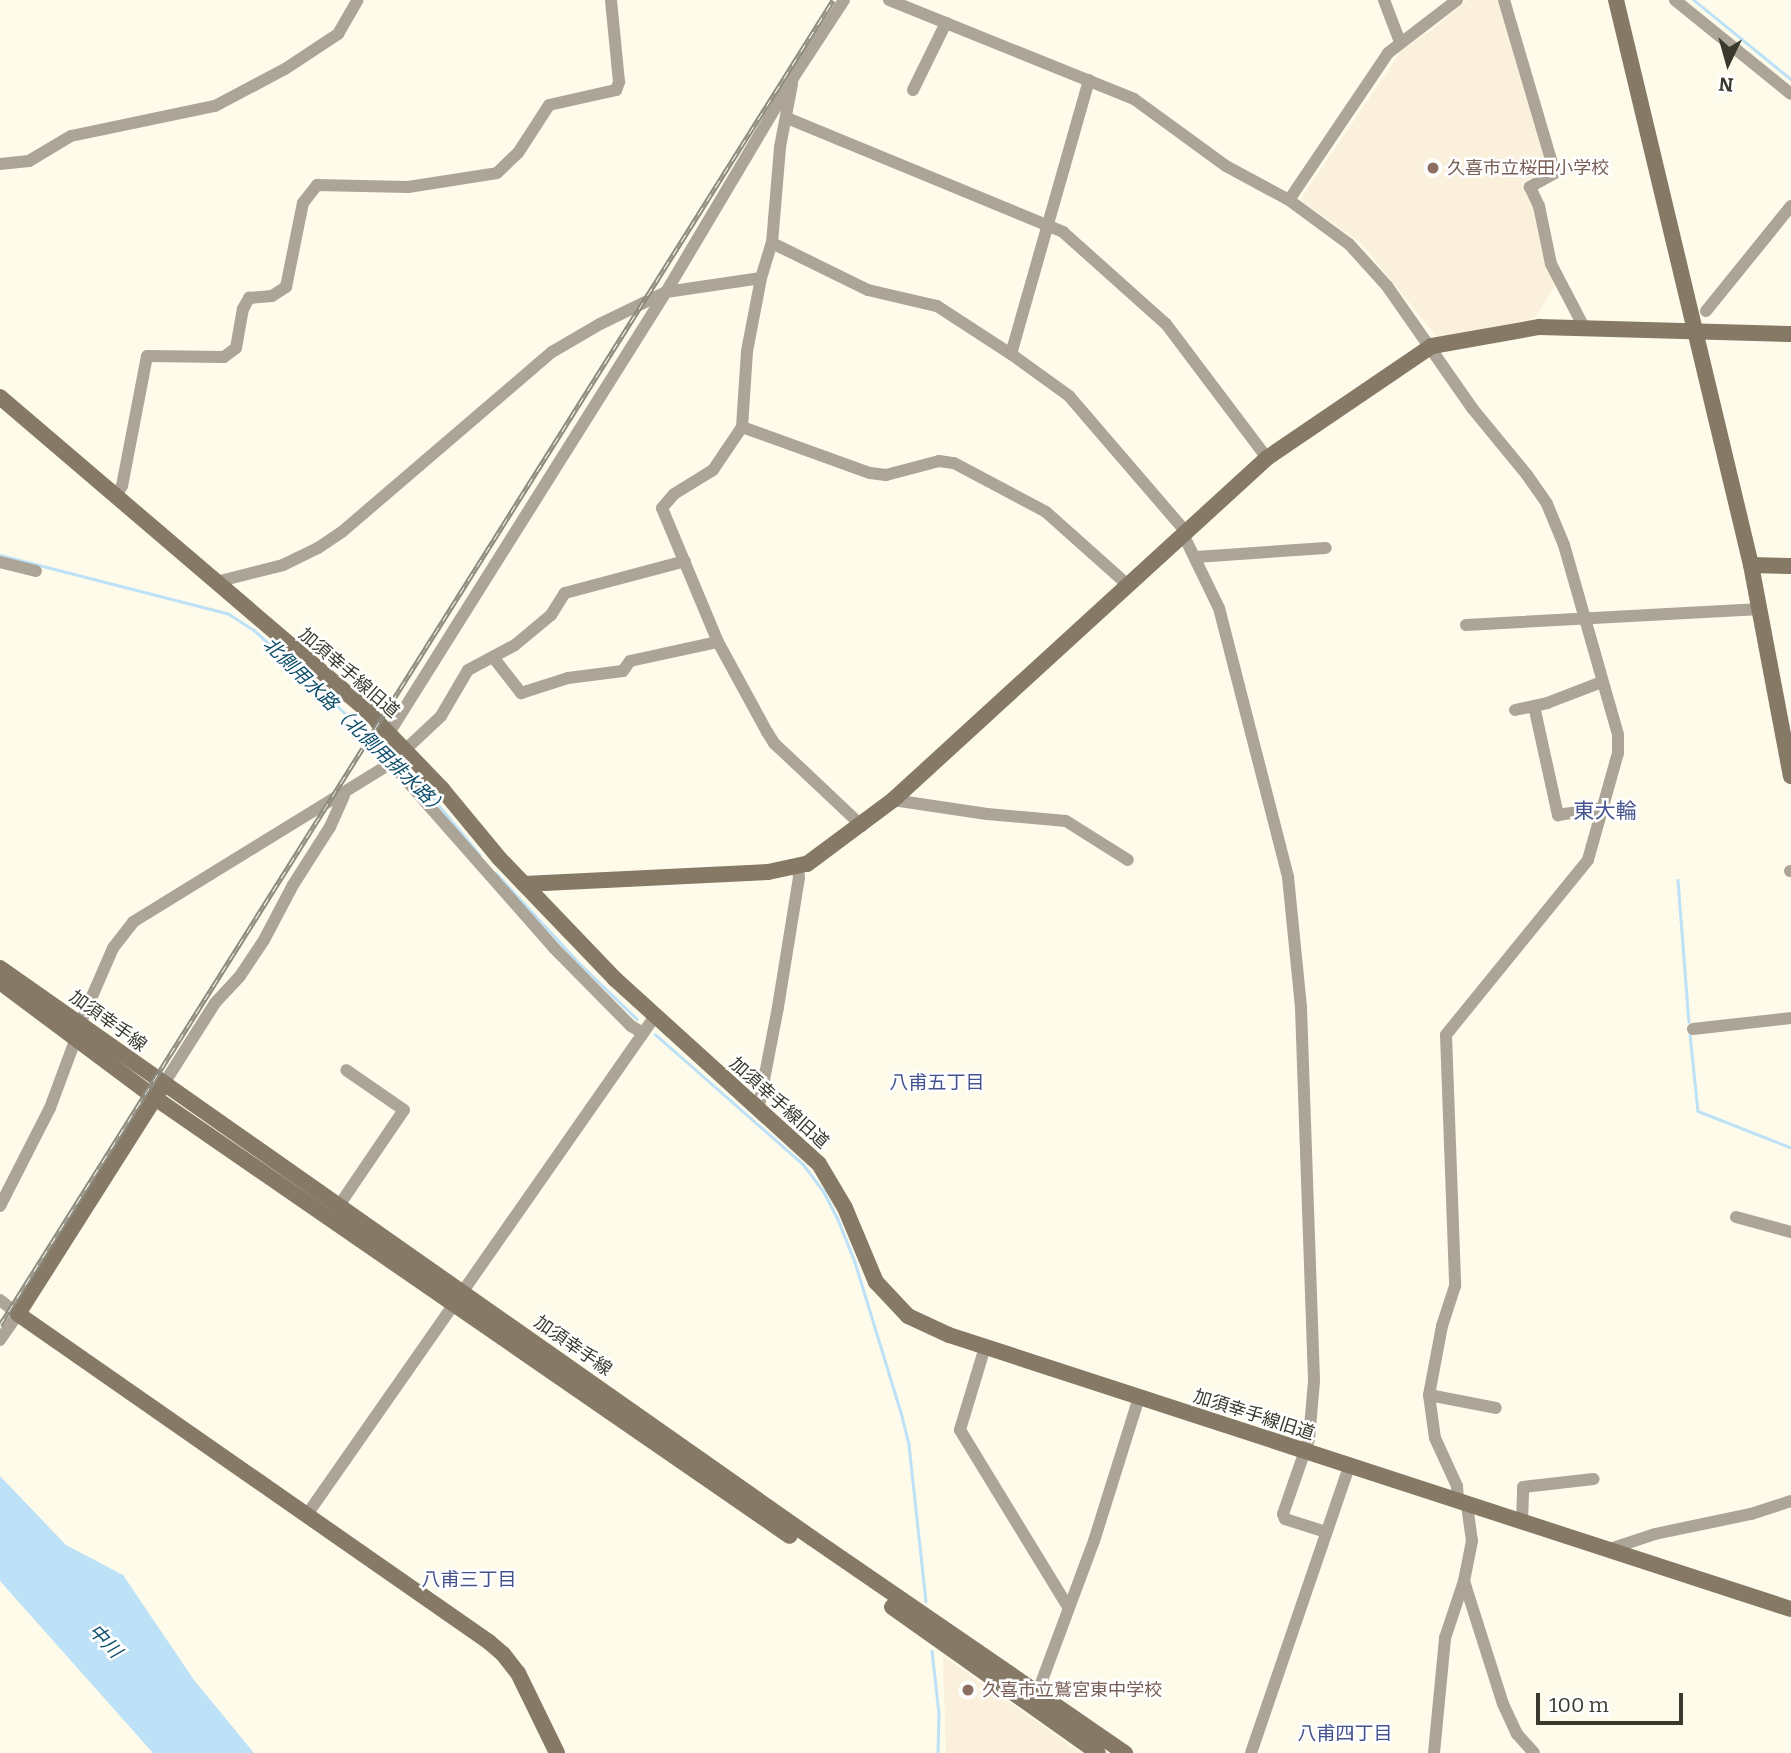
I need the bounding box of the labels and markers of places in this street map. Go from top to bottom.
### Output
place label: 久喜市立桜田小学校 [1447,157,1609,179]
marker: 久喜市立桜田小学校 [1425,160,1441,176]
place label: 久喜市立鷲宮東中学校 [982,1679,1162,1701]
marker: 久喜市立鷲宮東中学校 [960,1682,976,1698]

